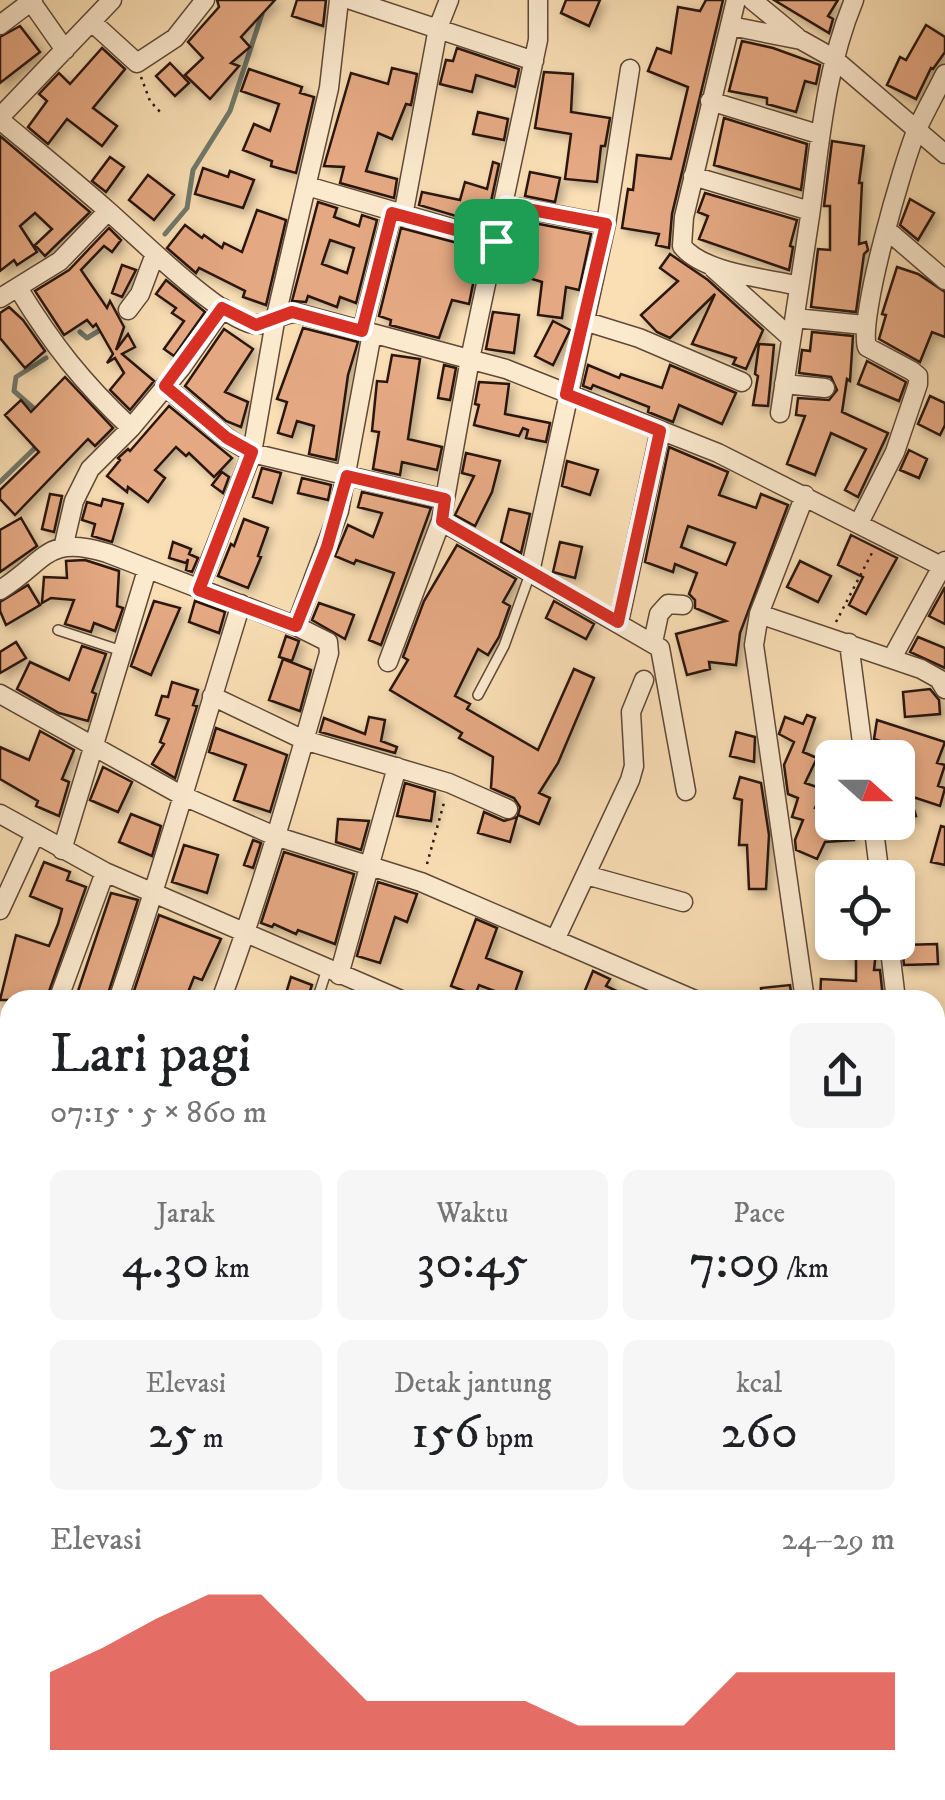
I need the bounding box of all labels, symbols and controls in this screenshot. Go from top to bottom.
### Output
pin [454,199,539,284]
icon: arrive [469,214,524,269]
north arrow [815,740,915,840]
map controls [815,740,915,960]
button: locate [815,860,915,960]
text: Lari pagi [50,1021,251,1090]
button: share [790,1023,895,1128]
text: 07:15 · 5 × 860 m [50,1093,267,1133]
text: Jarak [156,1196,215,1231]
text: Waktu [436,1196,509,1231]
text: Pace [733,1196,785,1231]
text: 4.30 [122,1231,209,1294]
text: 30:45 [417,1231,528,1294]
text: 7:09 [689,1231,781,1294]
text: km [209,1251,250,1286]
text: /km [781,1251,829,1286]
text: Elevasi [146,1366,226,1401]
text: Detak jantung [394,1366,551,1401]
text: kcal [736,1366,782,1401]
text: 25 [148,1401,197,1464]
text: 156 [411,1401,480,1464]
text: 260 [720,1401,798,1464]
text: m [197,1421,224,1456]
text: bpm [480,1421,534,1456]
text: Elevasi [50,1520,142,1560]
text: 24–29 m [781,1520,895,1560]

